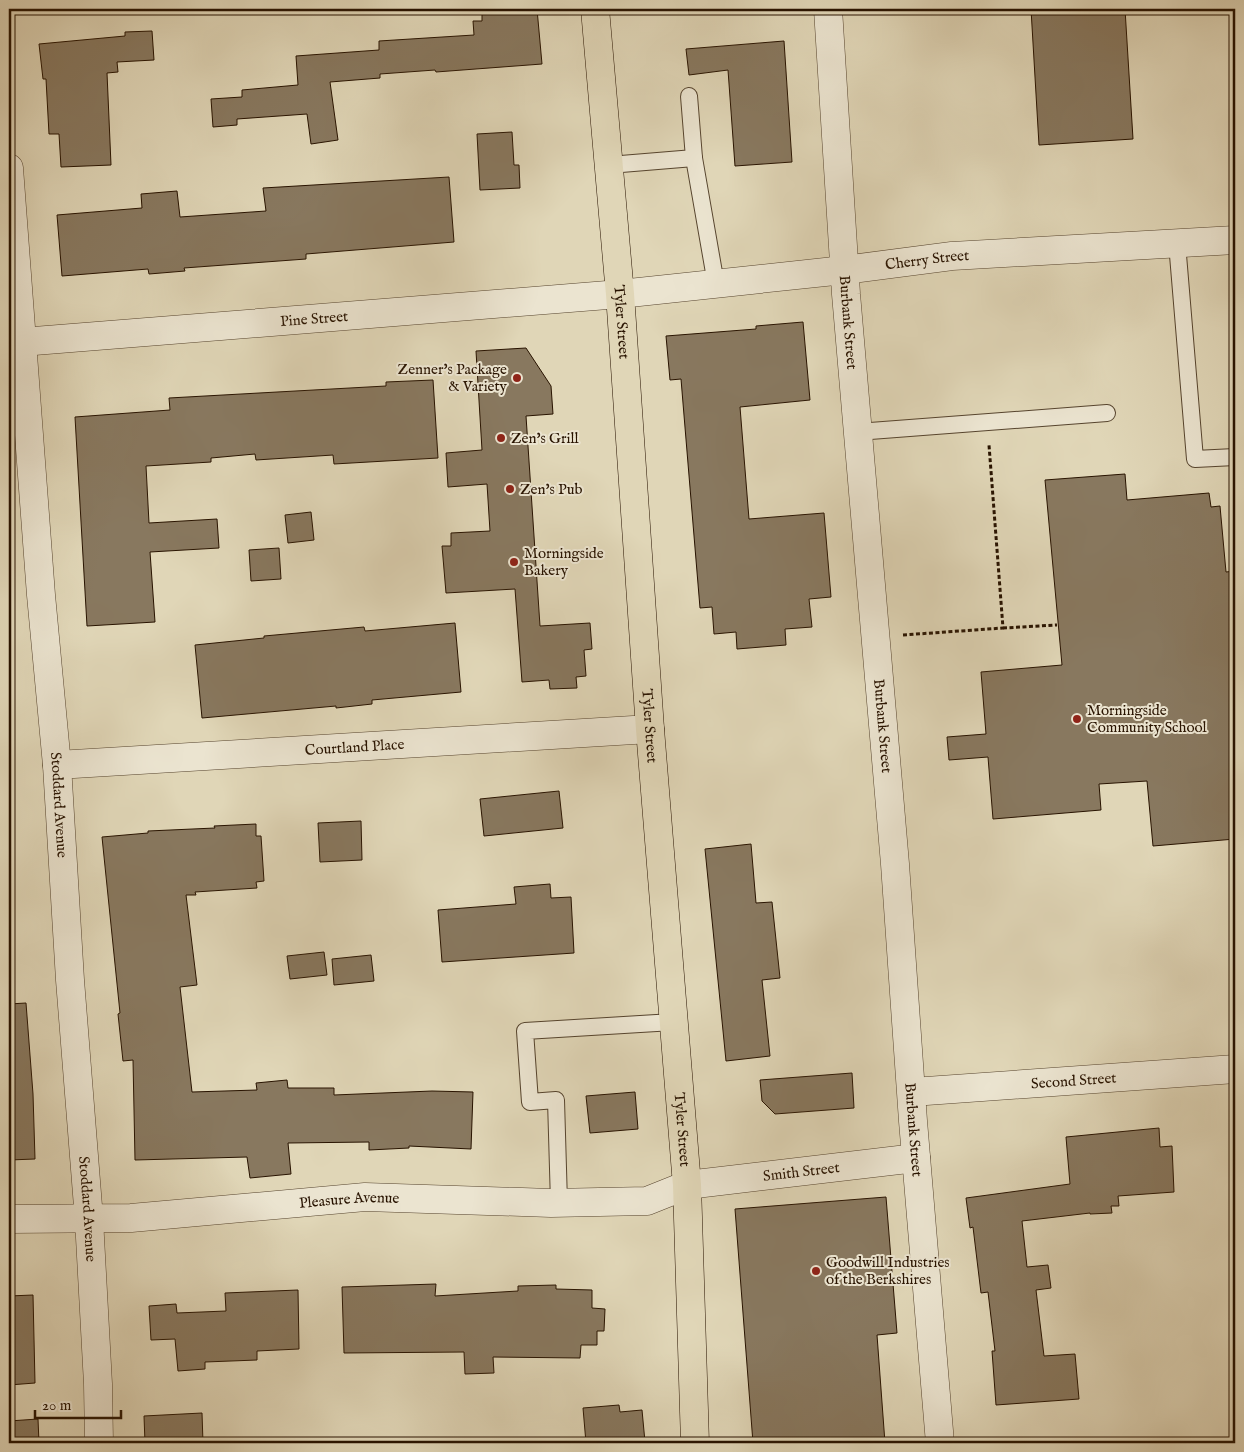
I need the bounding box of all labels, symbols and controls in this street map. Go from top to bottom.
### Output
street label: Cherry Street [884,246,970,275]
street label: Burbank Street [835,275,861,370]
street label: Tyler Street [609,284,633,360]
street label: Pine Street [279,307,349,331]
place label: Zenner's Package & Variety [398,360,508,396]
marker: Zenner's Package & Variety [511,372,523,384]
place label: Zen's Grill [511,429,580,448]
marker: Zen's Grill [495,432,507,444]
place label: Zen's Pub [520,480,582,499]
marker: Zen's Pub [504,483,516,495]
place label: Morningside Bakery [524,544,604,580]
marker: Morningside Bakery [508,556,520,568]
street label: Burbank Street [869,678,896,774]
street label: Tyler Street [637,688,662,764]
place label: Morningside Community School [1087,701,1208,737]
marker: Morningside Community School [1071,713,1083,725]
street label: Courtland Place [304,735,405,760]
street label: Stoddard Avenue [46,751,72,859]
street label: Second Street [1030,1068,1117,1094]
street label: Burbank Street [900,1082,927,1178]
street label: Tyler Street [670,1092,694,1167]
street label: Stoddard Avenue [74,1155,100,1263]
street label: Smith Street [762,1158,841,1186]
street label: Pleasure Avenue [298,1188,400,1213]
place label: Goodwill Industries of the Berkshires [826,1253,950,1289]
marker: Goodwill Industries of the Berkshires [810,1265,822,1277]
scale bar [35,1387,121,1419]
text: 20 m [42,1396,72,1415]

